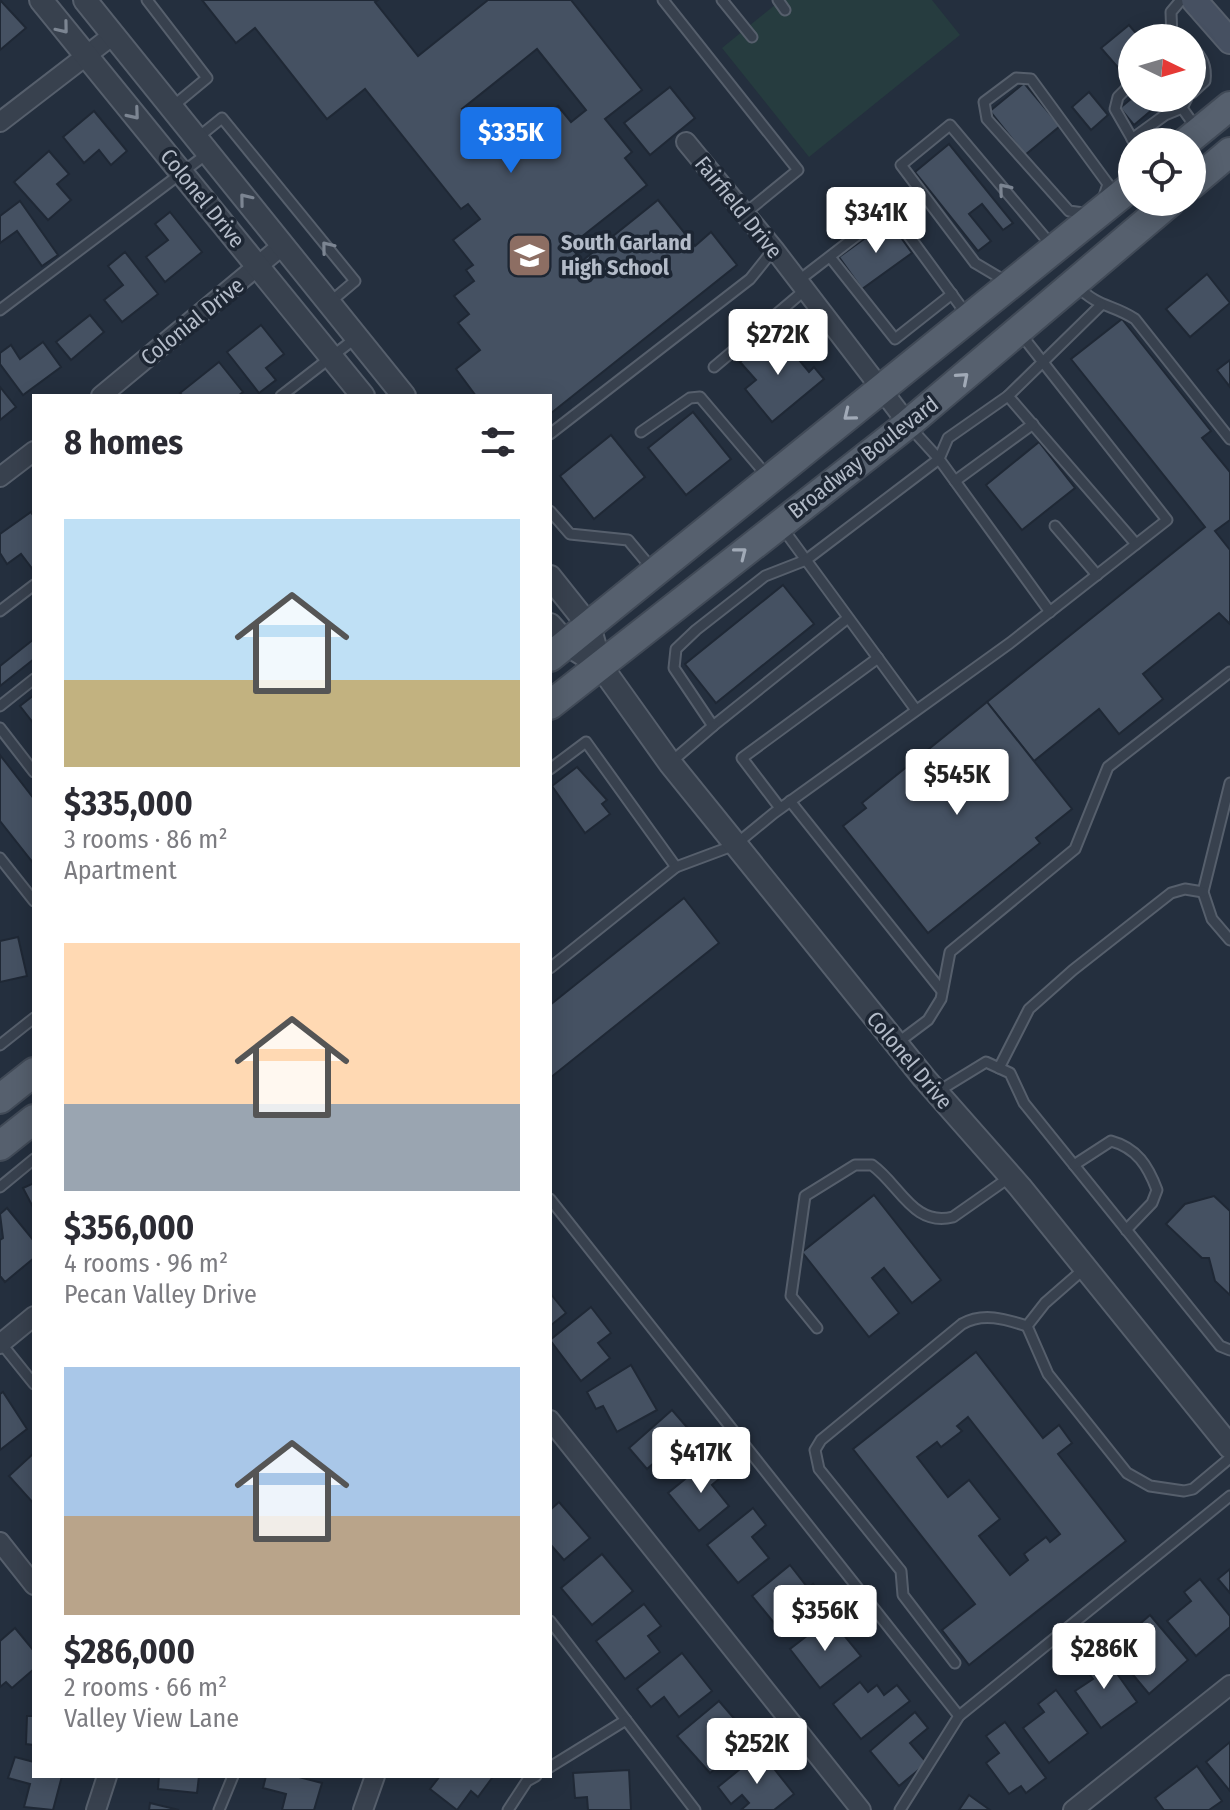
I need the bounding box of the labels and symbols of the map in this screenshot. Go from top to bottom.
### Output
one-way arrow [53,19,68,33]
north arrow [1118,24,1206,112]
one-way arrow [124,105,139,119]
pin: $335K [455,107,567,175]
street label: Colonel Drive [154,143,251,253]
street label: Fairfield Drive [689,151,788,264]
one-way arrow [999,184,1014,198]
pin: $341K [820,187,932,255]
one-way arrow [241,193,255,208]
place label: South Garland High School [561,229,692,281]
school or university icon: South Garland High School [506,231,554,279]
one-way arrow [322,241,336,256]
street label: Colonial Drive [135,272,249,371]
pin: $272K [722,309,834,377]
one-way arrow [954,373,968,387]
street label: Broadway Boulevard [783,390,944,524]
one-way arrow [843,406,858,420]
one-way arrow [732,549,747,563]
pin: $545K [901,749,1013,817]
street label: Colonel Drive [861,1006,958,1115]
pin: $417K [645,1427,757,1495]
pin: $356K [769,1585,881,1653]
pin: $286K [1048,1623,1160,1691]
pin: $252K [701,1718,813,1786]

